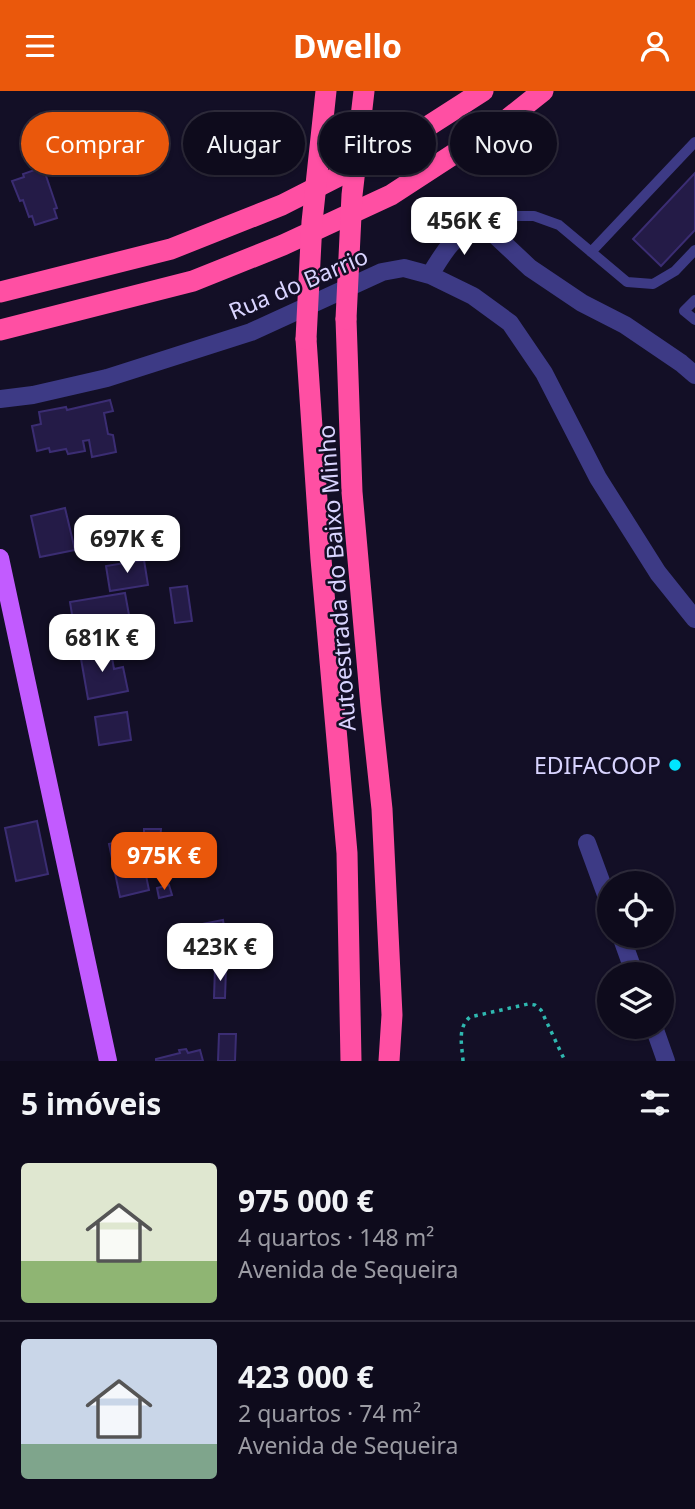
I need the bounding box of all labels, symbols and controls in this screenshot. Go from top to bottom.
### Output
text: Dwello [293,24,402,67]
icon: menu [21,27,59,65]
icon: person [636,27,674,65]
chip: Comprar [21,112,169,175]
chip: Alugar [183,112,305,175]
chip: Filtros [319,112,436,175]
chip: Novo [450,112,557,175]
pin: 456K € [407,197,521,257]
text: 456K € [427,204,501,236]
street label: Rua do Barrio [224,239,372,327]
street label: Autoestrada do Baixo Minho [309,424,363,732]
pin: 697K € [70,515,184,575]
text: 697K € [90,522,164,554]
pin: 681K € [45,615,159,674]
text: 681K € [65,621,139,653]
place label: EDIFACOOP [534,749,661,781]
marker: EDIFACOOP [667,757,683,773]
pin: 975K € [107,833,221,892]
text: 975K € [127,839,201,871]
map controls [597,871,674,1039]
button: locate [597,871,674,948]
pin: 423K € [163,923,277,983]
text: 423K € [183,930,257,962]
button: layers [597,962,674,1039]
text: 5 imóveis [21,1083,161,1124]
icon: filters [636,1084,674,1122]
text: 975 000 € [238,1180,374,1221]
icon: home [77,1191,161,1275]
text: 4 quartos · 148 m² [238,1221,434,1253]
text: Avenida de Sequeira [238,1253,458,1285]
text: 423 000 € [238,1356,374,1397]
icon: home [77,1367,161,1451]
text: 2 quartos · 74 m² [238,1397,421,1429]
text: Avenida de Sequeira [238,1429,458,1461]

